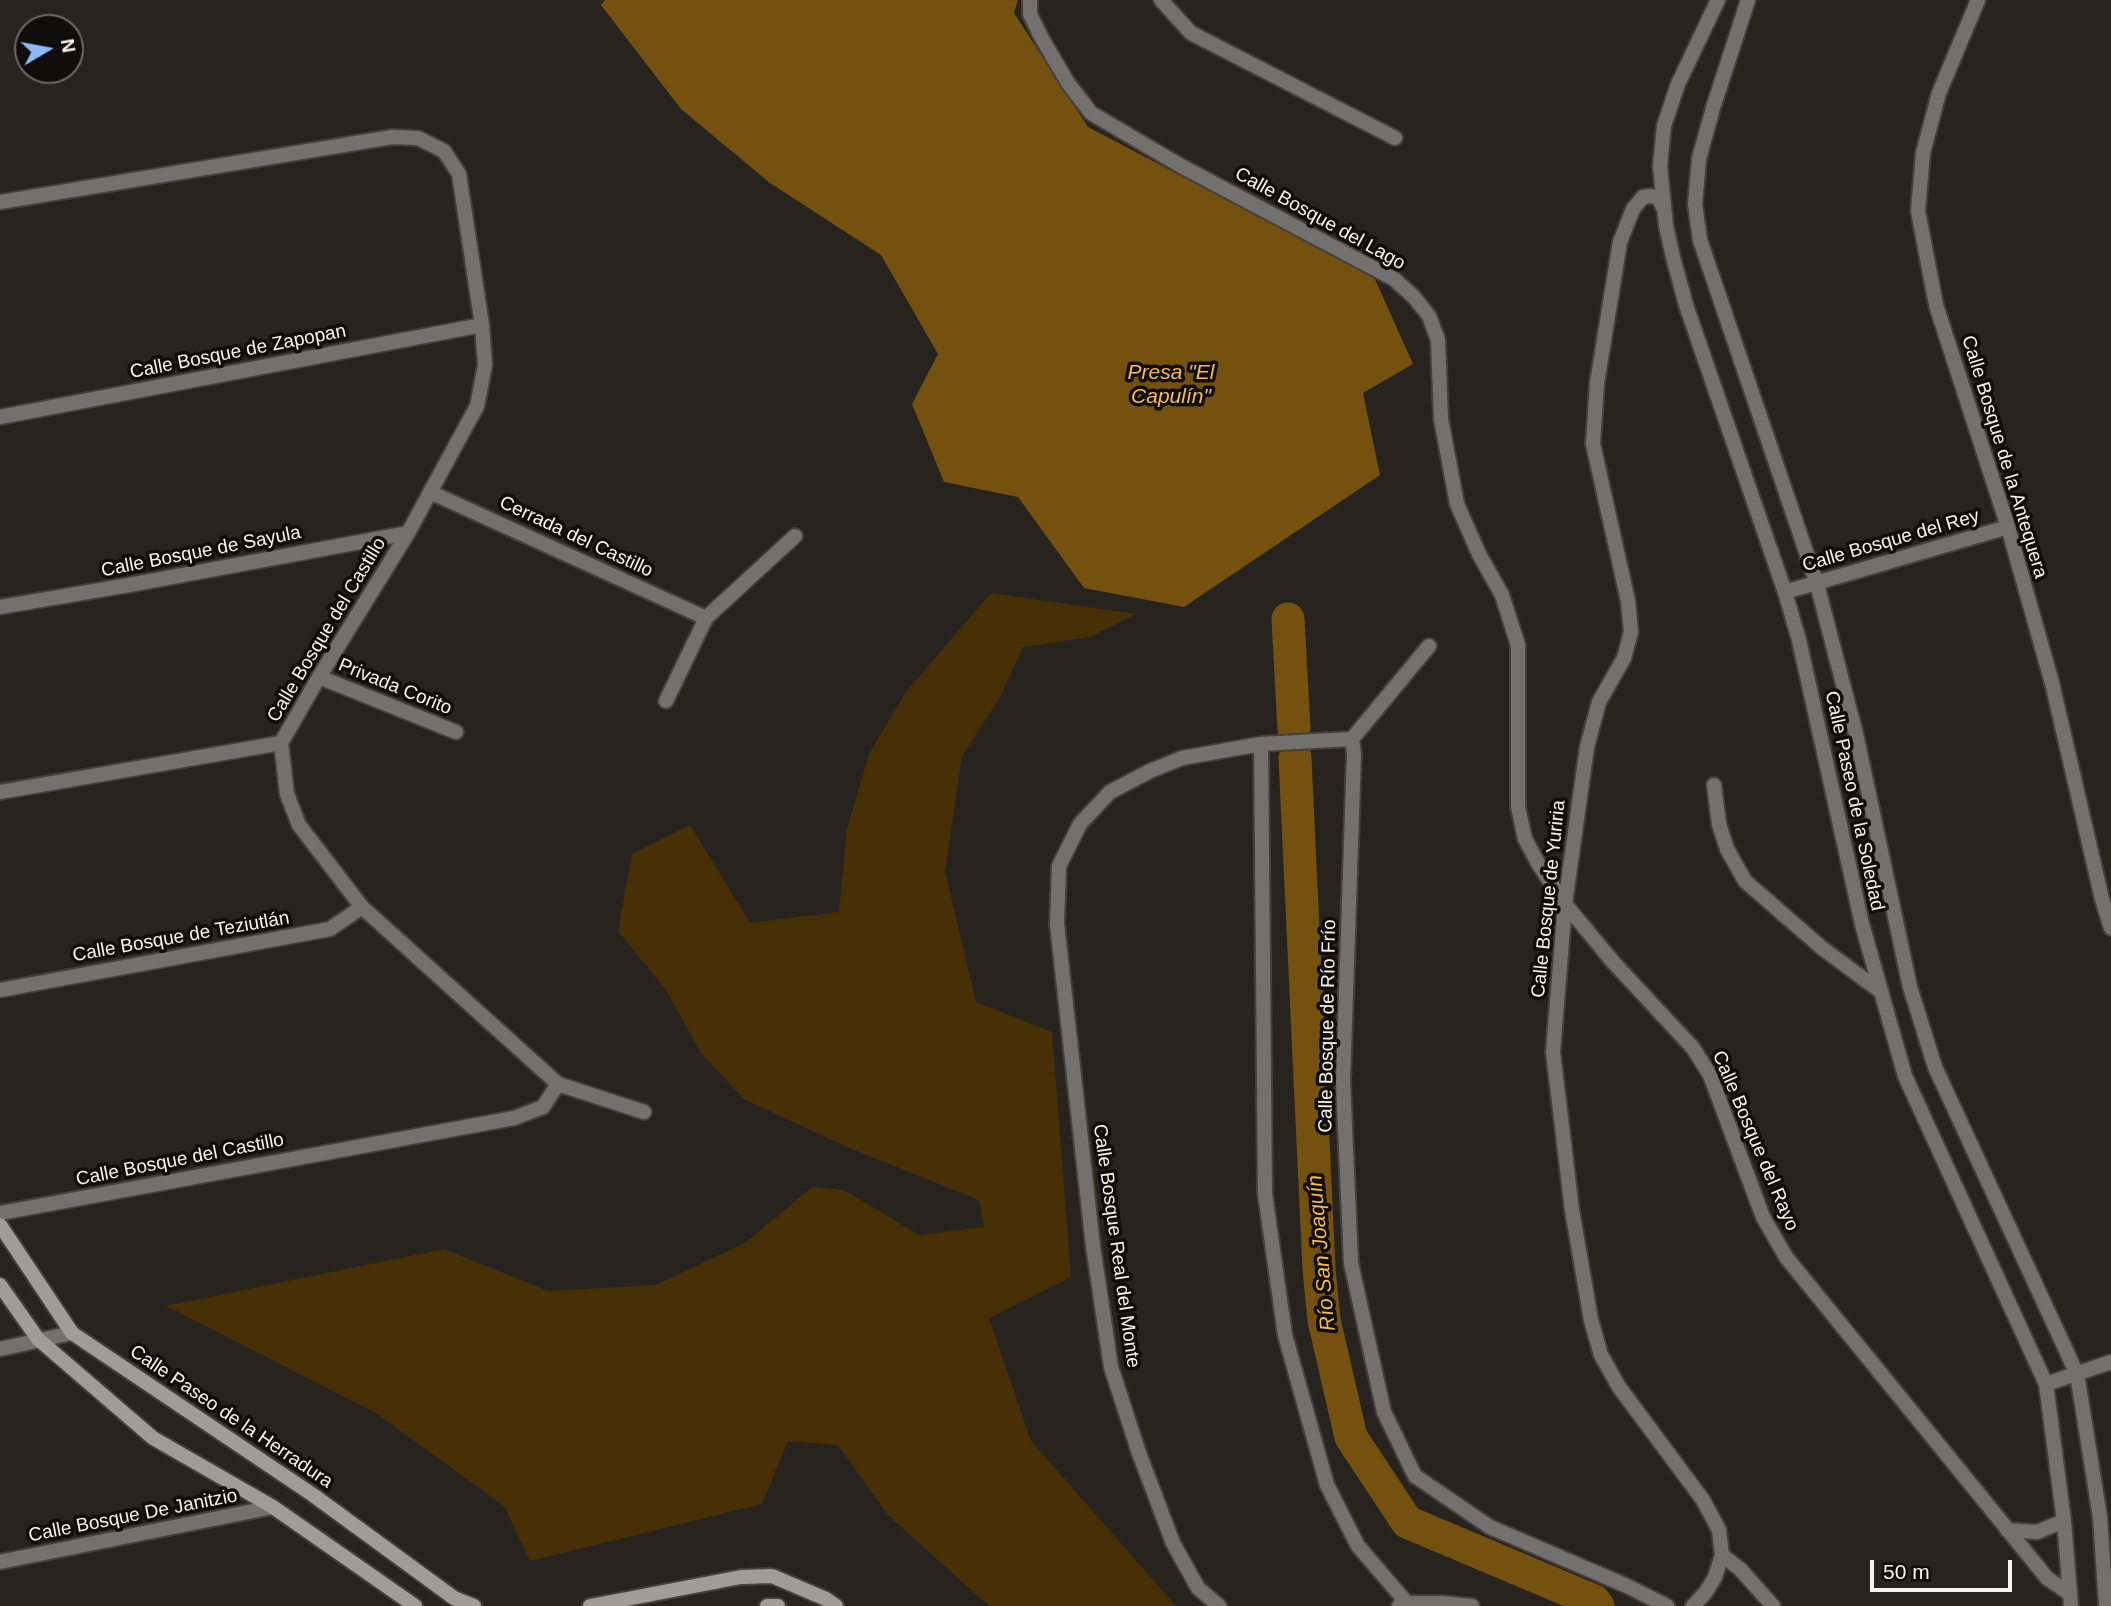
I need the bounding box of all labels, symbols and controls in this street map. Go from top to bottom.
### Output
north arrow [14,14,84,84]
text: N [57,37,80,54]
street label: Calle Bosque del Lago [1231,163,1409,275]
street label: Calle Bosque de Zapopan [128,320,348,384]
street label: Calle Bosque de la Antequera [1956,333,2052,581]
water label: Presa "El Capulín" [1128,360,1214,410]
street label: Cerrada del Castillo [496,491,656,583]
street label: Calle Bosque del Rey [1800,505,1982,577]
street label: Calle Bosque de Sayula [99,521,303,583]
street label: Calle Bosque del Castillo [263,534,391,726]
street label: Privada Corito [335,654,455,720]
street label: Calle Paseo de la Soledad [1820,689,1888,913]
street label: Calle Bosque de Yuriria [1527,799,1571,999]
street label: Calle Bosque de Teziutlán [71,907,291,967]
street label: Calle Bosque de Río Frío [1315,919,1341,1133]
street label: Calle Bosque del Rayo [1707,1048,1803,1234]
street label: Calle Bosque Real del Monte [1088,1123,1144,1369]
street label: Calle Bosque del Castillo [74,1129,286,1191]
water label: Río San Joaquín [1303,1174,1341,1332]
street label: Calle Paseo de la Herradura [125,1341,337,1493]
street label: Calle Bosque De Janitzio [27,1485,239,1547]
scale bar [1873,1546,2015,1590]
text: 50 m [1883,1560,1930,1583]

